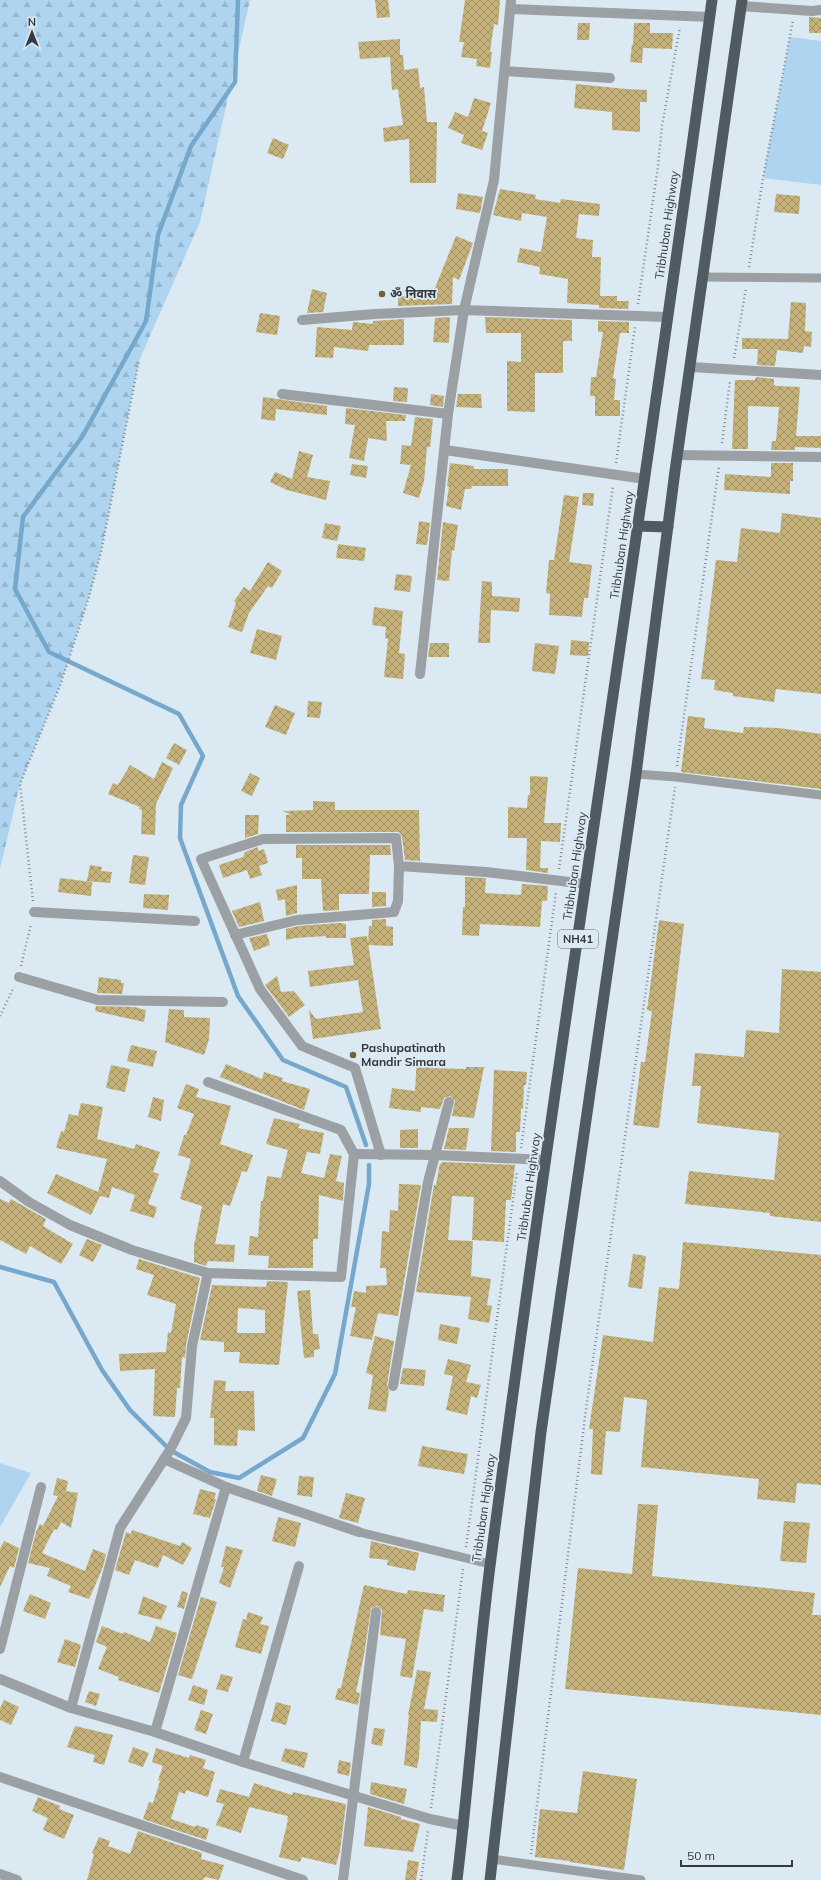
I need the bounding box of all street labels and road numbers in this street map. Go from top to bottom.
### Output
street label: Tribhuban Highway [651,169,682,280]
street label: Tribhuban Highway [606,489,637,600]
street label: Tribhuban Highway [559,810,590,921]
road number: NH41 [558,930,598,948]
street label: Tribhuban Highway [513,1131,544,1242]
street label: Tribhuban Highway [468,1452,499,1563]

